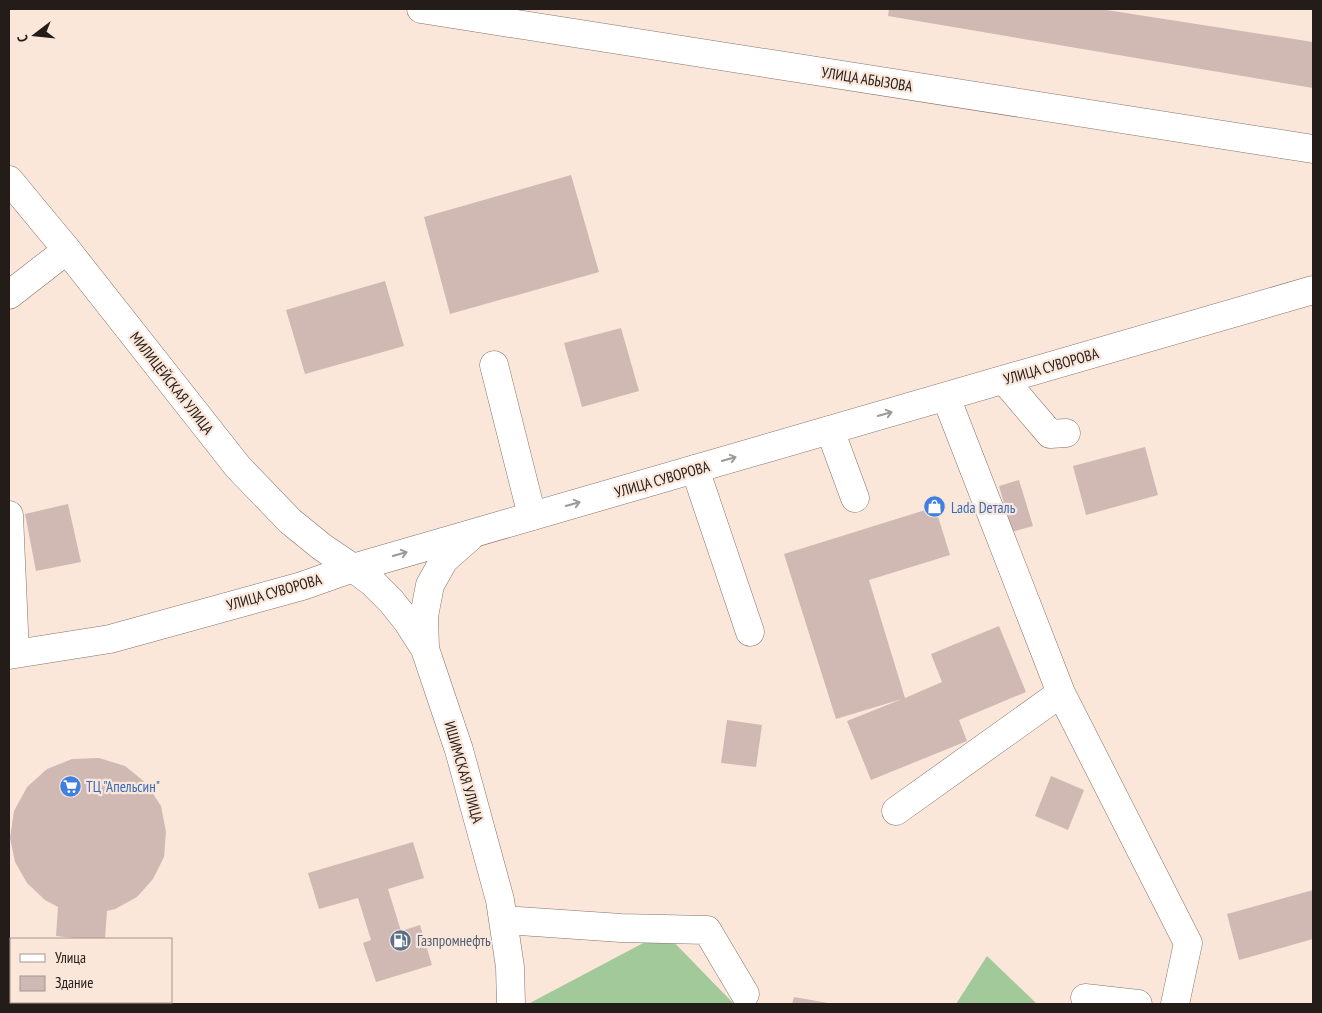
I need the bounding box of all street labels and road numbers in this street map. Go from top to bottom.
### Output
street label: УЛИЦА АБЫЗОВА [820,62,915,96]
street label: МИЛИЦЕЙСКАЯ УЛИЦА [126,328,219,439]
street label: УЛИЦА СУВОРОВА [1001,343,1102,389]
street label: УЛИЦА СУВОРОВА [612,456,713,502]
street label: УЛИЦА СУВОРОВА [224,569,325,615]
street label: ИШИМСКАЯ УЛИЦА [440,719,488,826]

